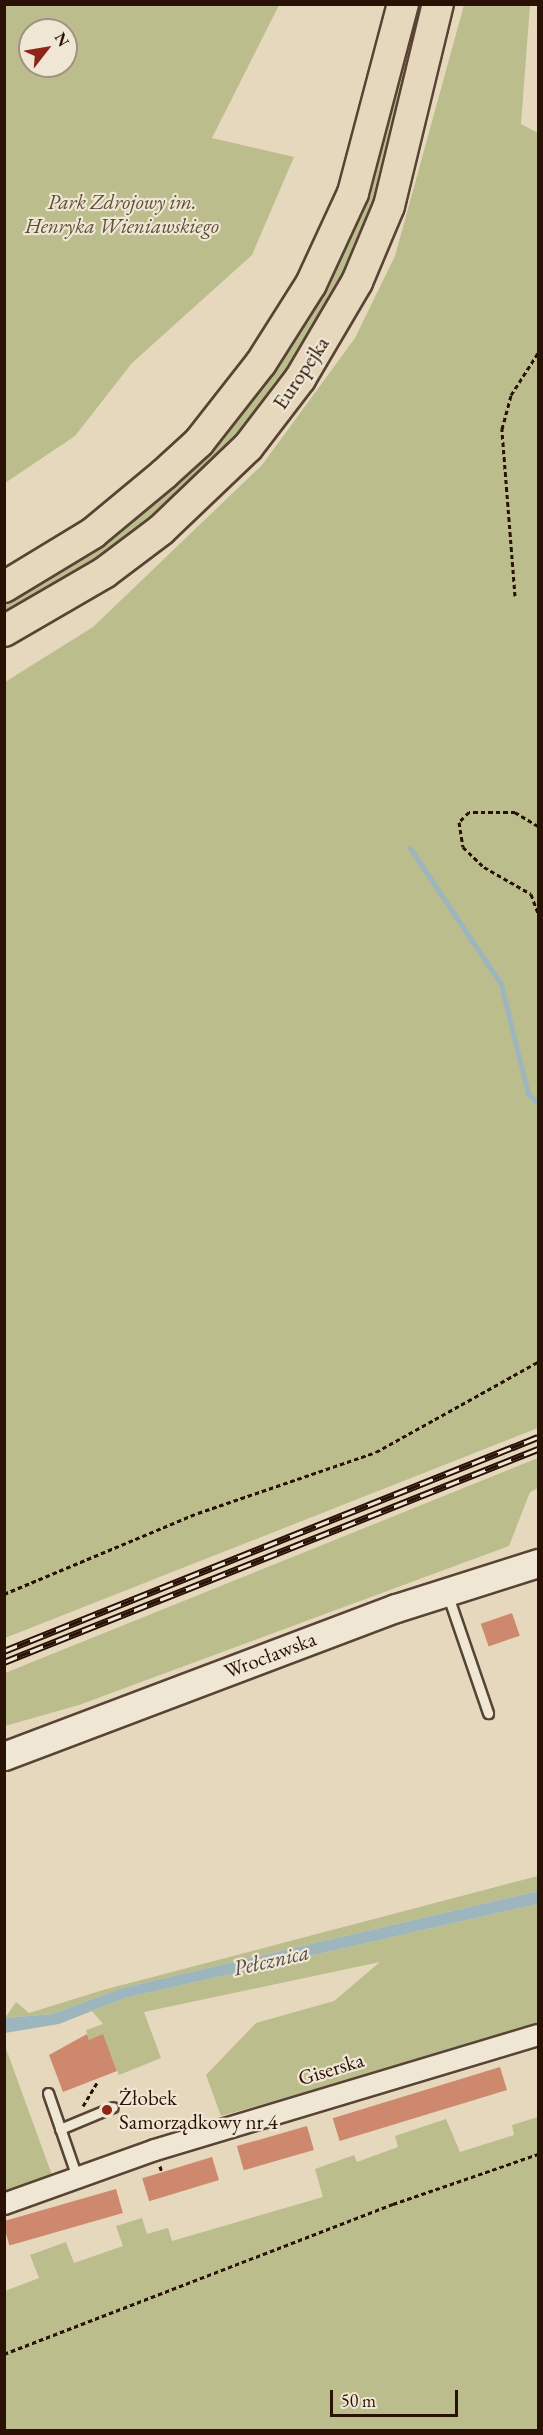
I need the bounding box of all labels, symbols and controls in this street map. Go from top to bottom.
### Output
north arrow [18,18,78,78]
text: N [50,29,74,50]
park label: Park Zdrojowy im. Henryka Wieniawskiego [25,189,219,239]
street label: Europejka [268,332,334,414]
street label: Wrocławska [220,1626,320,1684]
water label: Pełcznica [230,1938,312,1982]
street label: Giserska [295,2047,367,2091]
place label: Żłobek Samorządkowy nr 4 [119,2085,278,2135]
marker: Żłobek Samorządkowy nr 4 [100,2103,114,2117]
scale bar [333,2378,460,2416]
text: 50 m [341,2389,376,2412]

